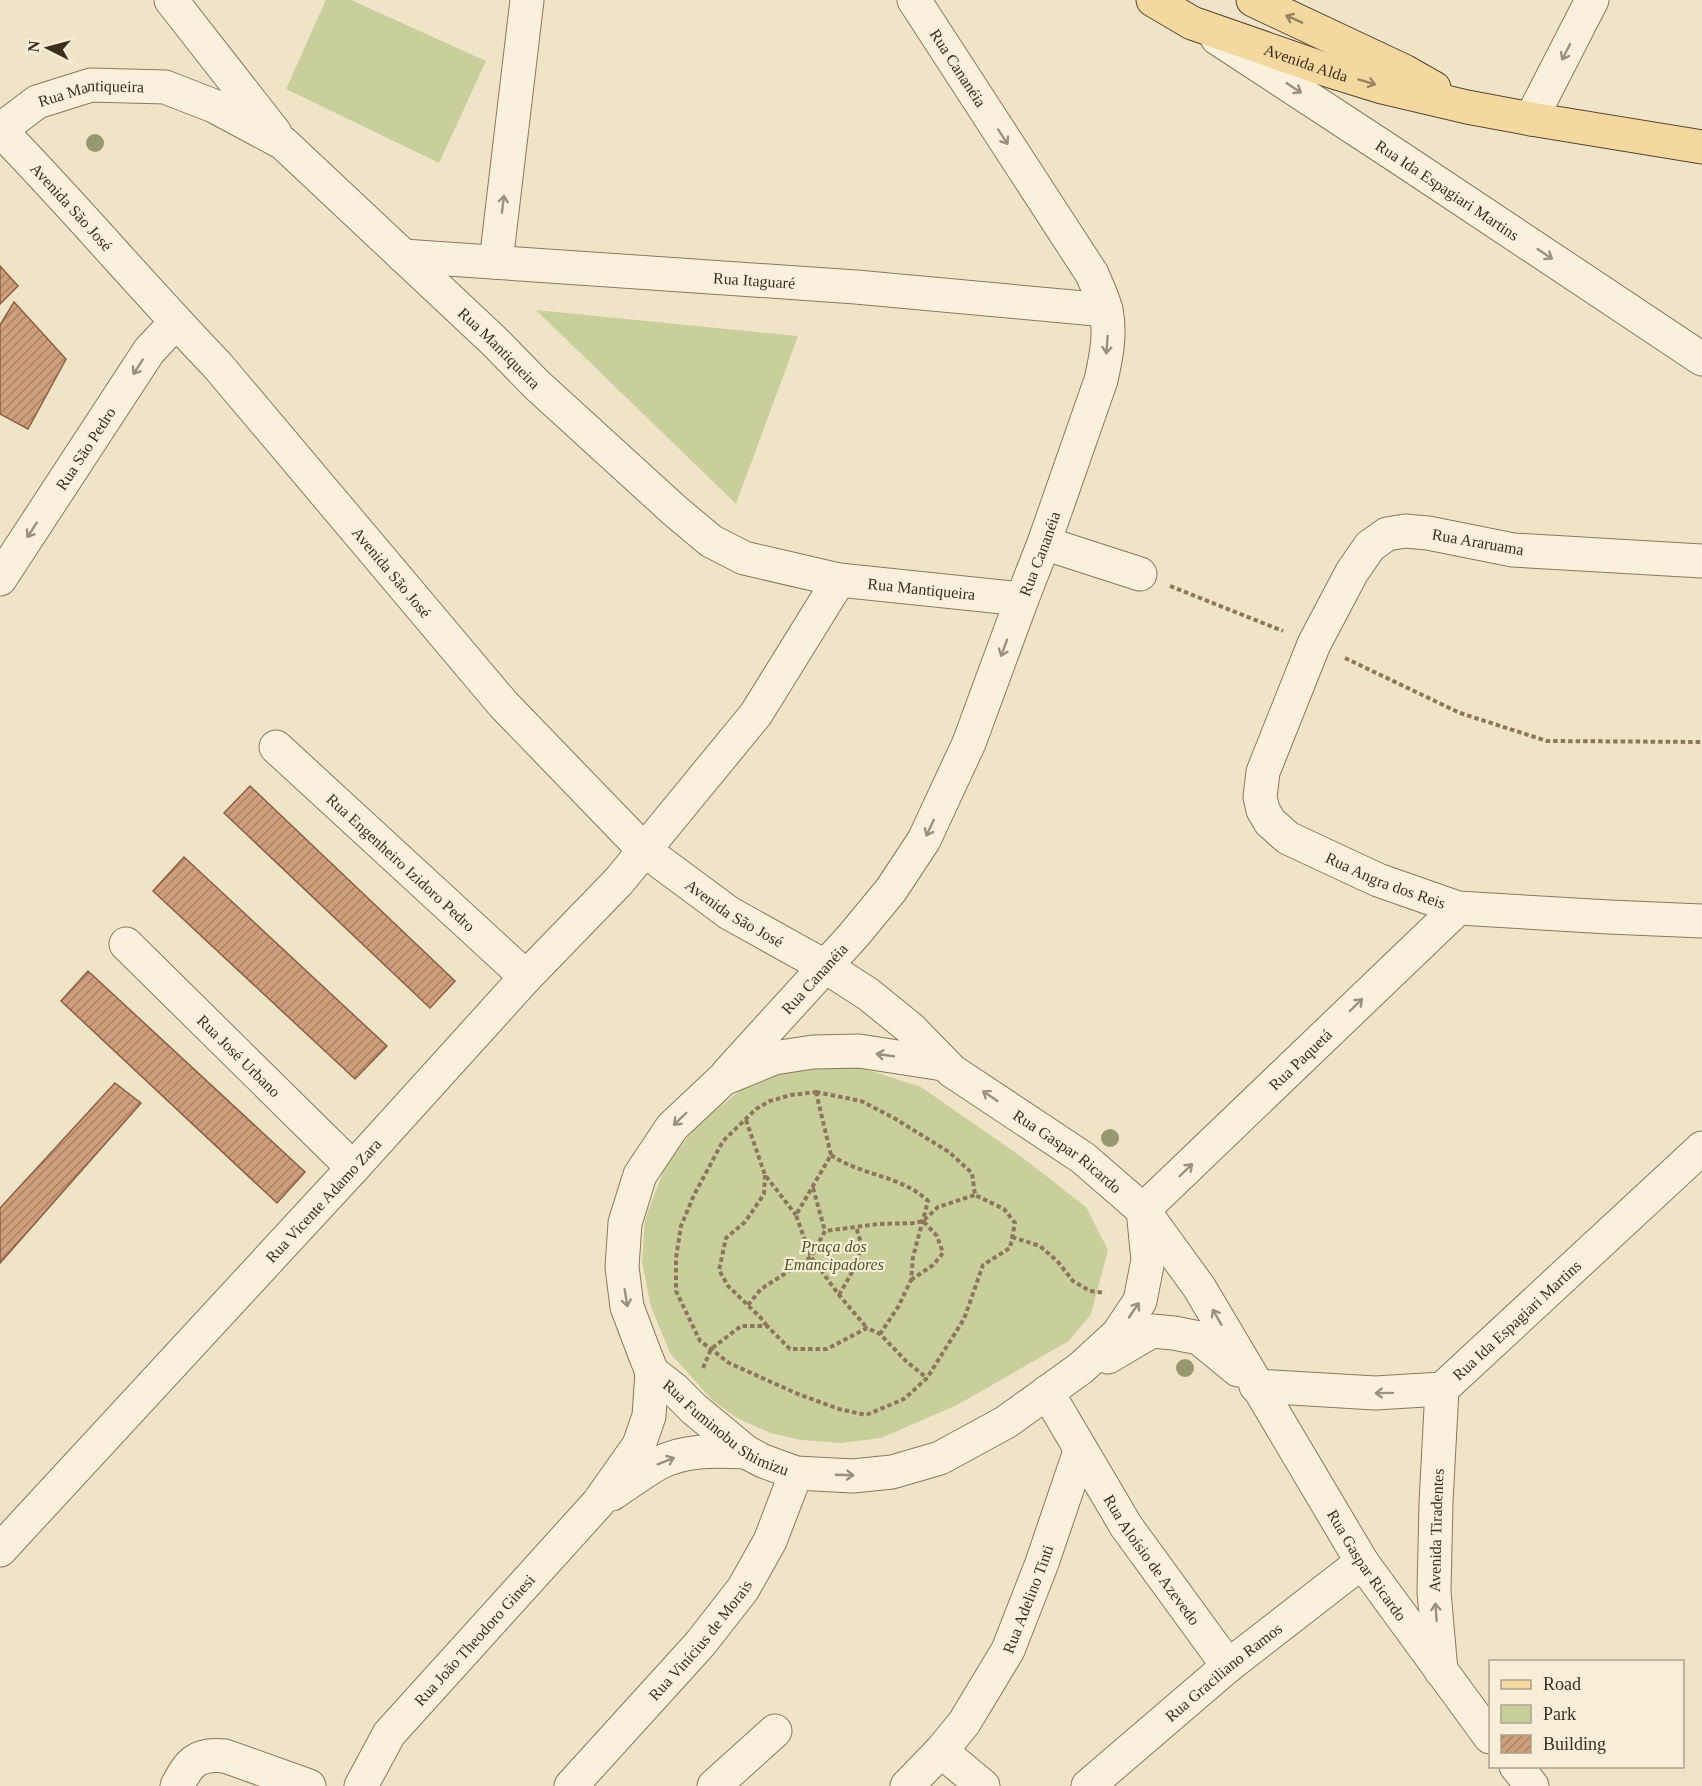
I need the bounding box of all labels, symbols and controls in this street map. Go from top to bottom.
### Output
one-way arrow [1285,13,1303,24]
north arrow [18,18,78,78]
street label: Rua Cananéia [927,26,989,110]
text: N [25,39,43,53]
street label: Avenida Alda [1262,40,1350,84]
one-way arrow [1560,43,1572,60]
street label: Rua Mantiqueira [36,76,144,110]
one-way arrow [1357,77,1376,88]
one-way arrow [1286,82,1303,95]
one-way arrow [997,128,1009,145]
street label: Rua Ida Espagiari Martins [1373,136,1522,243]
street label: Avenida São José [27,159,116,254]
one-way arrow [498,195,509,214]
one-way arrow [1536,248,1552,260]
street label: Rua Itaguaré [713,269,796,291]
street label: Rua Mantiqueira [455,304,544,392]
one-way arrow [1101,334,1112,354]
one-way arrow [132,358,144,374]
street label: Rua São Pedro [52,404,118,493]
street label: Rua Cananéia [1016,509,1063,598]
one-way arrow [26,521,38,538]
street label: Avenida São José [349,524,435,621]
street label: Rua Araruama [1431,526,1525,558]
street label: Rua Mantiqueira [867,575,976,603]
one-way arrow [997,638,1008,657]
street label: Rua Engenheiro Izidoro Pedro [324,790,479,934]
one-way arrow [923,819,935,837]
street label: Rua Angra dos Reis [1323,848,1448,911]
street label: Avenida São José [683,876,787,950]
street label: Rua Cananéia [778,940,851,1017]
one-way arrow [1349,998,1364,1013]
street label: Rua José Urbano [194,1011,284,1100]
street label: Rua Paquetá [1265,1025,1335,1093]
one-way arrow [876,1049,896,1060]
one-way arrow [982,1090,999,1102]
street label: Rua Gaspar Ricardo [1010,1106,1125,1196]
one-way arrow [673,1112,688,1126]
street label: Rua Vicente Adamo Zara [262,1135,384,1266]
one-way arrow [1178,1163,1193,1177]
park label: Praça dos Emancipadores [783,1238,884,1274]
street label: Rua Ida Espagiari Martins [1449,1256,1584,1383]
one-way arrow [621,1288,632,1307]
one-way arrow [1128,1302,1140,1319]
one-way arrow [1210,1309,1222,1326]
street label: Rua Fuminobu Shimizu [660,1376,791,1478]
one-way arrow [1374,1387,1394,1399]
one-way arrow [656,1455,674,1466]
street label: Avenida Tiradentes [1425,1468,1446,1592]
one-way arrow [835,1469,855,1481]
street label: Rua Aloísio de Azevedo [1101,1491,1204,1628]
street label: Rua Gaspar Ricardo [1324,1506,1410,1624]
street label: Rua Adelino Tinti [999,1542,1056,1656]
street label: Rua João Theodoro Ginesi [411,1570,538,1709]
street label: Rua Vinícius de Morais [645,1577,755,1703]
one-way arrow [1430,1603,1441,1623]
street label: Rua Graciliano Ramos [1161,1619,1285,1725]
legend [1489,1660,1684,1768]
text: Road [1543,1674,1581,1694]
text: Park [1543,1704,1576,1724]
text: Building [1543,1734,1606,1754]

